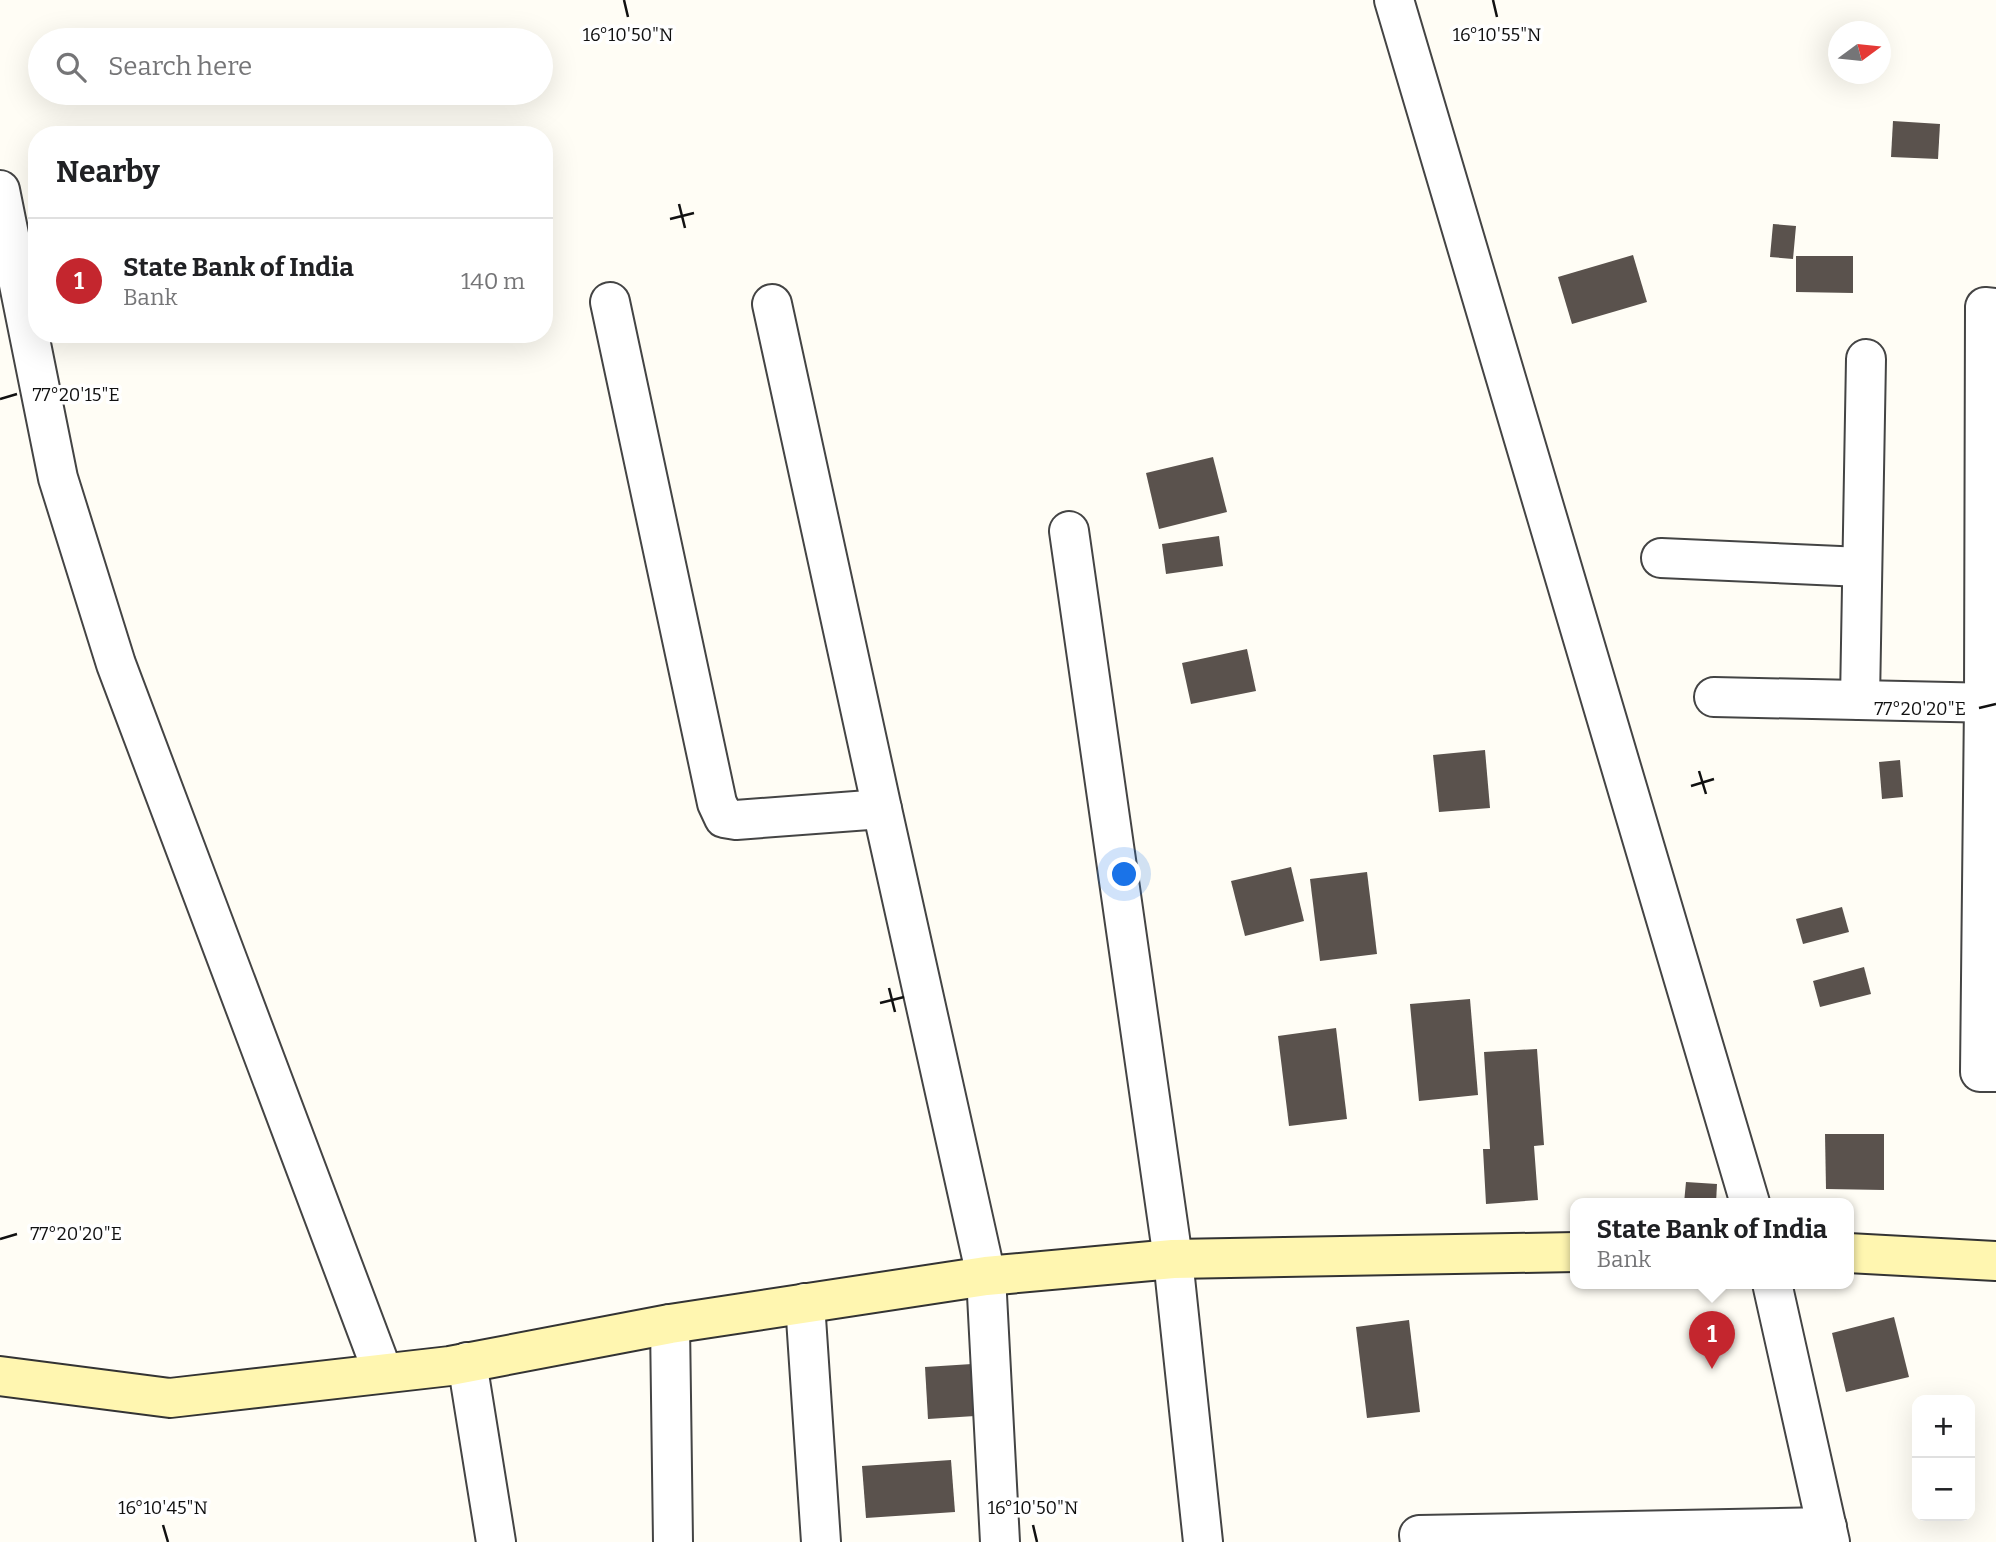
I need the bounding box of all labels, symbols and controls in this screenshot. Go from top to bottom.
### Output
north arrow [1828,21,1891,84]
text: 16°10'50"N [583,24,673,46]
text: 16°10'55"N [1453,24,1541,46]
search box [28,28,553,105]
icon: search [52,48,90,86]
text: Search here [108,51,252,82]
text: Nearby [56,154,160,190]
text: State Bank of India [123,252,354,283]
text: 1 [74,267,84,295]
text: 140 m [461,267,525,295]
text: Bank [123,283,177,311]
text: 77°20'15"E [32,384,120,406]
text: 77°20'20"E [1874,698,1966,720]
your location [1107,857,1141,891]
popup [1570,1198,1854,1289]
text: State Bank of India [1597,1214,1827,1245]
text: 77°20'20"E [30,1223,122,1245]
text: Bank [1597,1245,1651,1273]
pin: 1 [1689,1311,1735,1369]
map controls [1912,1395,1975,1521]
button: + [1912,1395,1975,1458]
button: − [1912,1458,1975,1521]
text: 16°10'45"N [118,1497,208,1519]
text: 16°10'50"N [988,1497,1078,1519]

